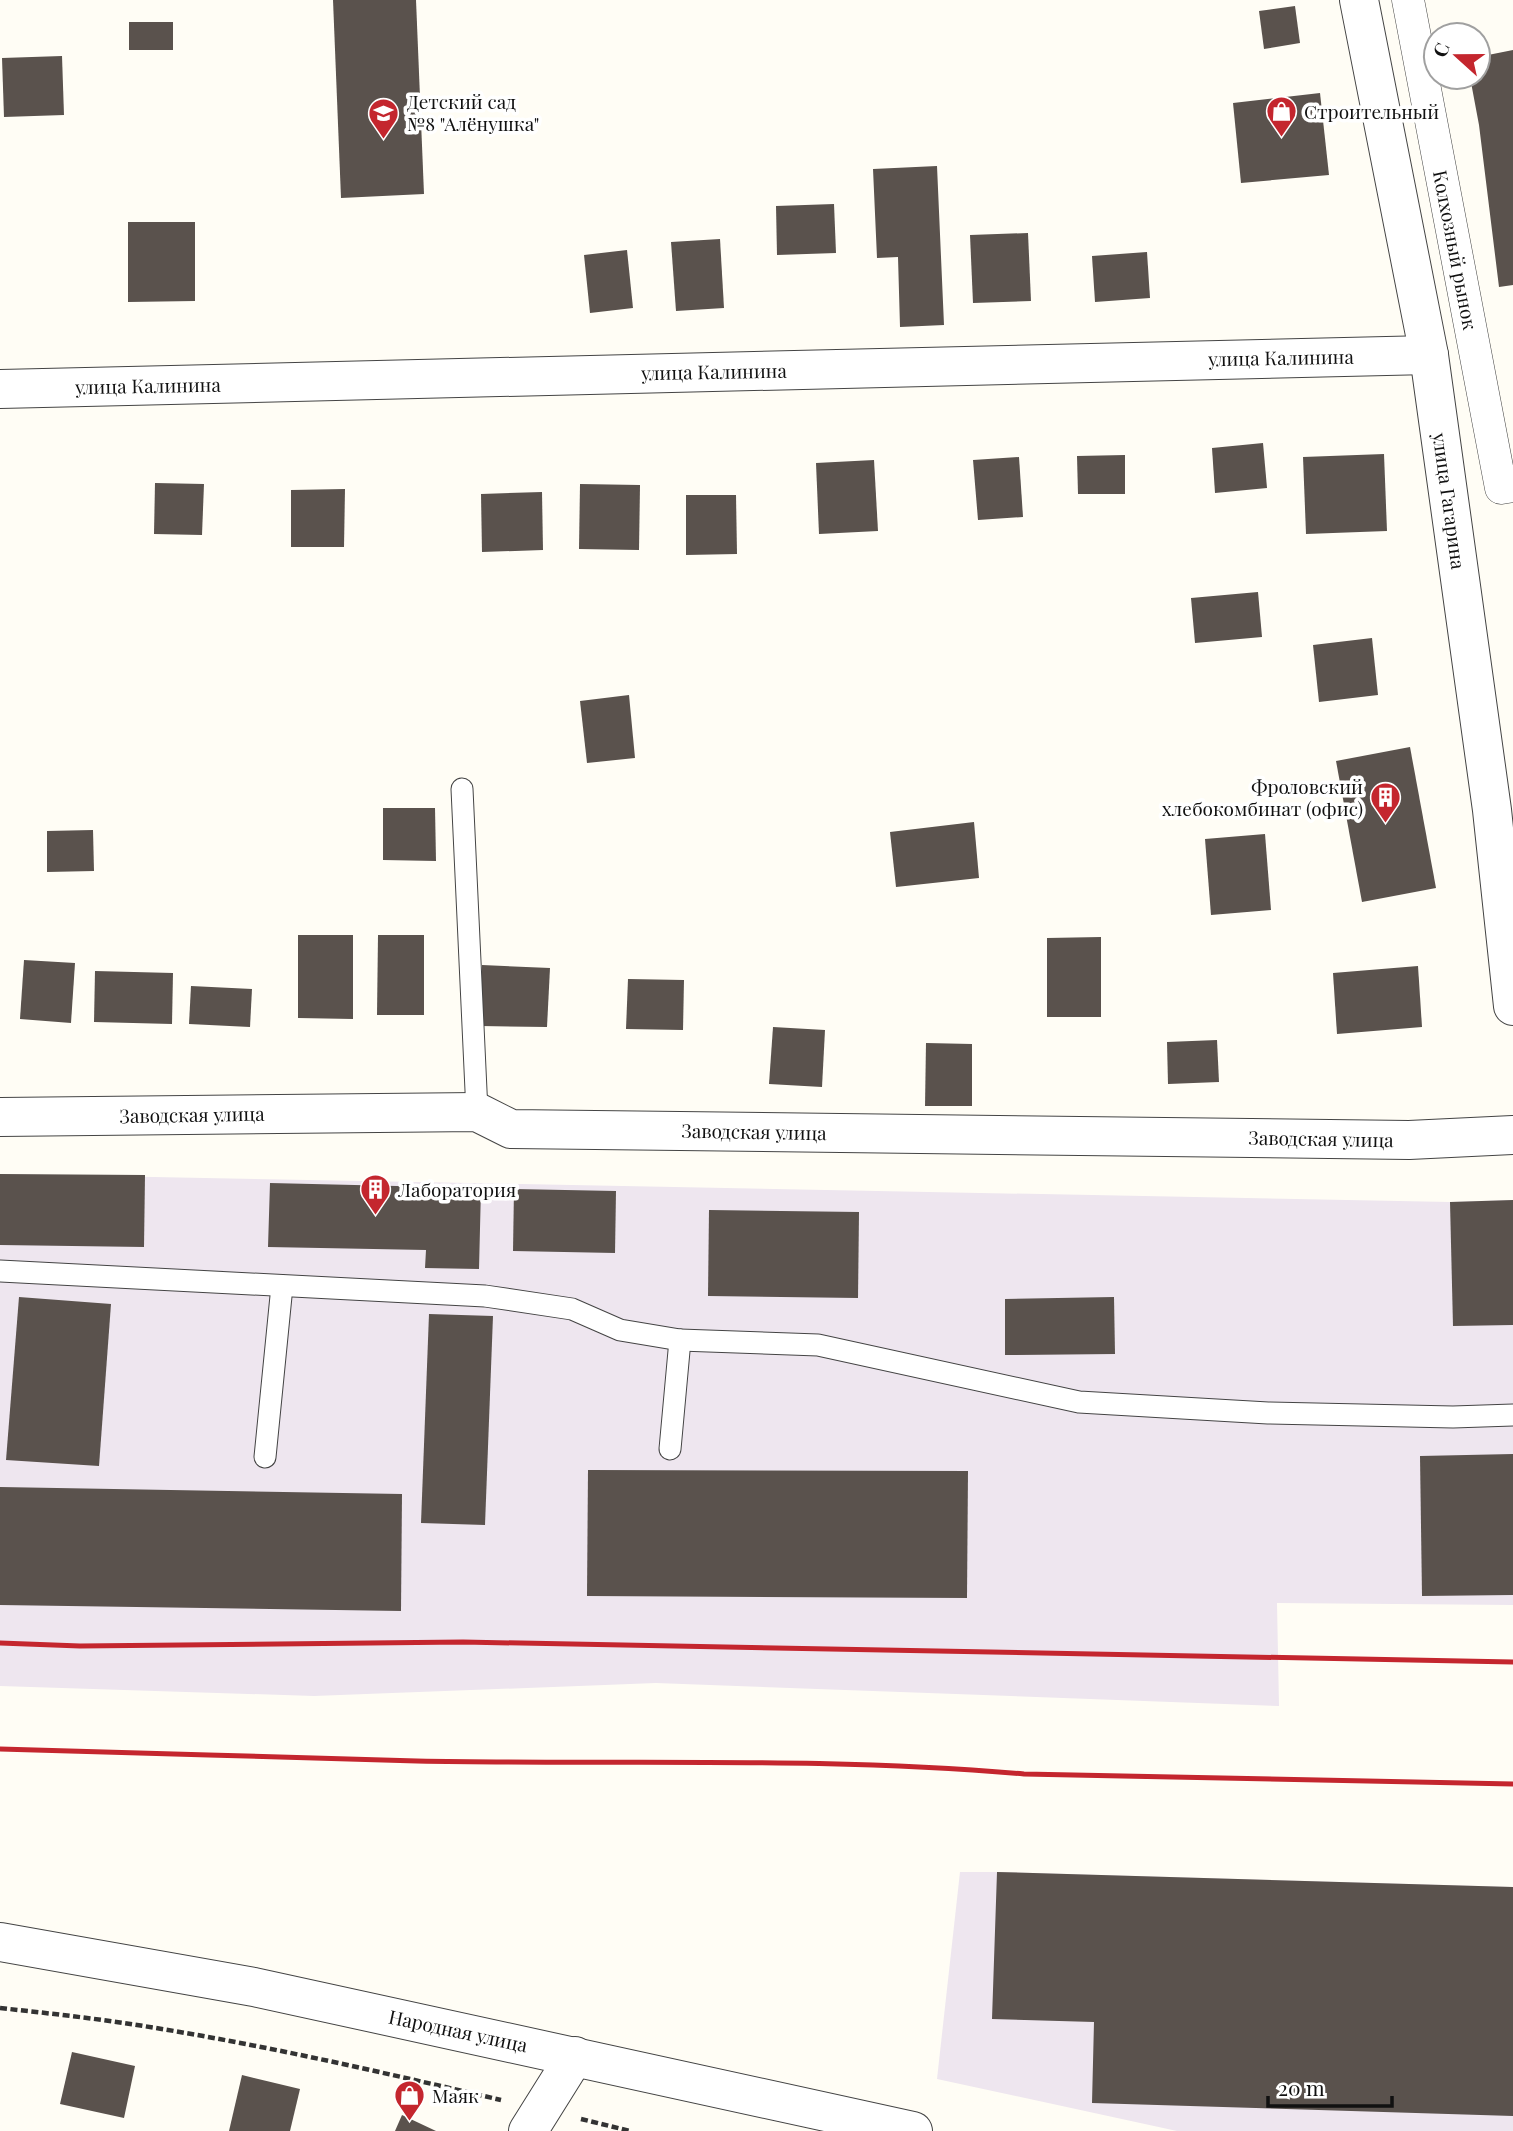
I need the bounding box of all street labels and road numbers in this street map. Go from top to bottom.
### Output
street label: Колхозный рынок [1428,168,1484,332]
street label: улица Калинина [1207,343,1355,371]
street label: улица Калинина [640,357,788,385]
street label: улица Калинина [74,371,222,399]
street label: улица Гагарина [1427,430,1472,571]
street label: Заводская улица [119,1100,265,1128]
street label: Заводская улица [681,1117,827,1145]
street label: Заводская улица [1248,1124,1394,1152]
street label: Народная улица [386,2003,531,2058]

